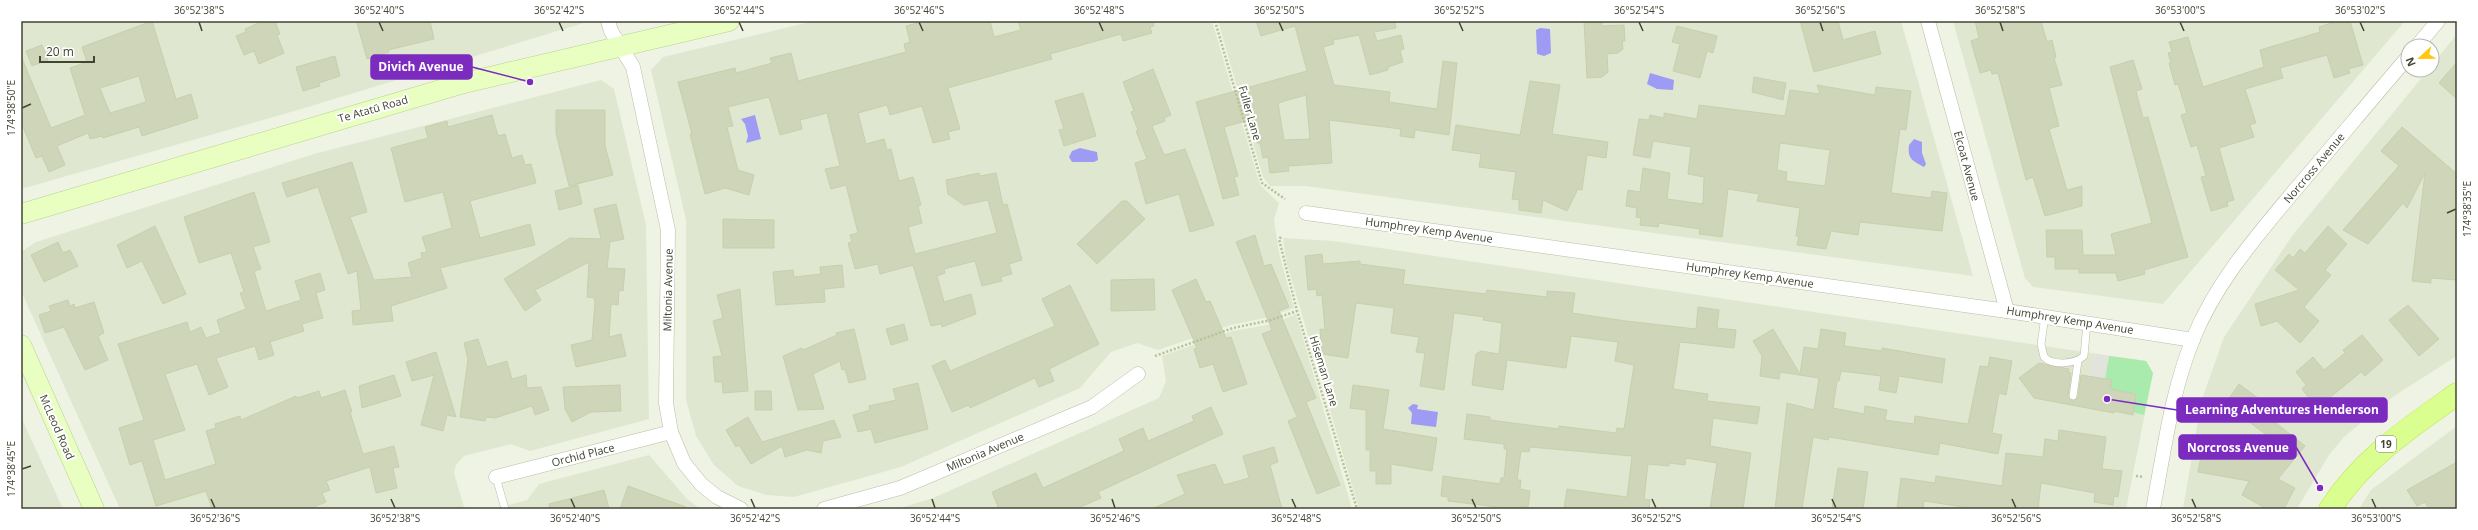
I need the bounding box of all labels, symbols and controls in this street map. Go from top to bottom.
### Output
text: 36°52'38"S [174,3,224,17]
text: 36°52'40"S [354,3,404,17]
text: 36°52'42"S [534,3,584,17]
text: 36°52'44"S [714,3,764,17]
text: 36°52'46"S [894,3,944,17]
text: 36°52'48"S [1074,3,1124,17]
text: 36°52'50"S [1254,3,1304,17]
text: 36°52'52"S [1434,3,1484,17]
text: 36°52'54"S [1614,3,1664,17]
text: 36°52'56"S [1795,3,1845,17]
text: 36°52'58"S [1975,3,2025,17]
text: 36°53'00"S [2155,3,2205,17]
text: 36°53'02"S [2335,3,2385,17]
scale bar [40,38,94,64]
north arrow [2400,38,2440,78]
text: 20 m [46,43,74,60]
callout: Divich Avenue [371,55,472,79]
text: N [2402,55,2419,69]
text: Divich Avenue [378,58,464,75]
text: 174°38'50"E [4,80,18,136]
street label: Fuller Lane [1236,84,1265,142]
street label: Te Atatū Road [336,91,409,126]
street label: Elcoat Avenue [1951,129,1984,203]
street label: Norcross Avenue [2280,129,2347,206]
text: 174°38'35"E [2460,181,2474,237]
street label: Humphrey Kemp Avenue [1364,213,1494,246]
street label: Miltonia Avenue [659,248,676,332]
street label: Humphrey Kemp Avenue [1685,258,1815,291]
street label: Humphrey Kemp Avenue [2005,302,2135,337]
street label: Hiseman Lane [1307,334,1342,408]
street label: McLeod Road [36,392,78,462]
callout: Learning Adventures Henderson [2177,398,2387,422]
text: Learning Adventures Henderson [2185,401,2379,418]
street label: Miltonia Avenue [944,428,1026,475]
callout: Norcross Avenue [2179,435,2296,459]
road number: 19 [2376,436,2396,452]
street label: Orchid Place [550,439,616,470]
text: Norcross Avenue [2187,439,2289,456]
text: 174°38'45"E [4,441,18,497]
text: 36°52'36"S [190,511,240,525]
text: 36°52'38"S [370,511,420,525]
text: 36°52'40"S [550,511,600,525]
text: 36°52'42"S [730,511,780,525]
text: 36°52'44"S [910,511,960,525]
text: 36°52'46"S [1090,511,1140,525]
text: 36°52'48"S [1271,511,1321,525]
text: 36°52'50"S [1451,511,1501,525]
text: 36°52'52"S [1631,511,1681,525]
text: 36°52'54"S [1811,511,1861,525]
text: 36°52'56"S [1991,511,2041,525]
text: 36°52'58"S [2171,511,2221,525]
text: 36°53'00"S [2351,511,2401,525]

